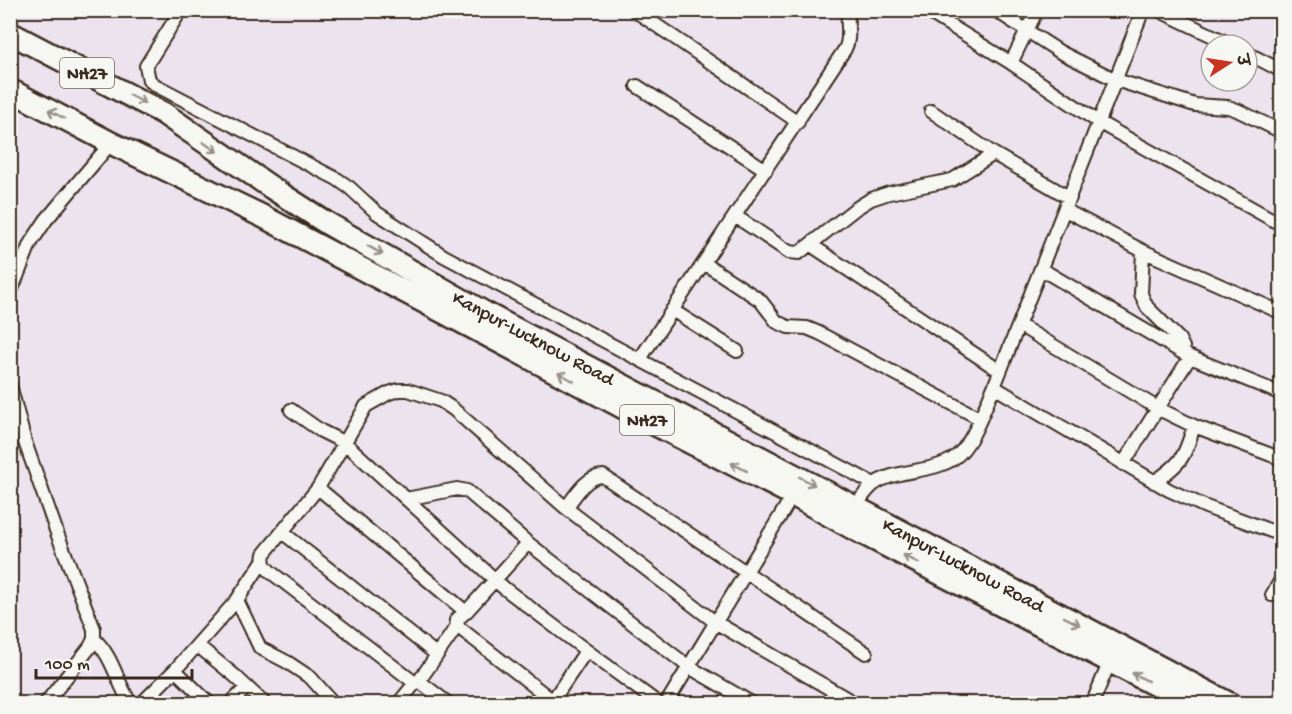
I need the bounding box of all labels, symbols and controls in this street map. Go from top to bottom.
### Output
north arrow [1199,33,1259,93]
text: उ [1229,51,1251,69]
road number: NH27 [60,58,114,88]
one-way arrow [127,94,145,105]
one-way arrow [48,108,65,120]
one-way arrow [202,140,218,153]
one-way arrow [366,245,383,257]
street label: Kanpur-Lucknow Road [447,288,619,394]
one-way arrow [558,371,575,383]
road number: NH27 [620,405,674,435]
one-way arrow [731,461,748,473]
one-way arrow [797,476,815,487]
street label: Kanpur-Lucknow Road [877,515,1049,621]
one-way arrow [902,552,920,564]
one-way arrow [1062,616,1080,627]
scale bar [36,642,192,680]
text: 100 m [44,655,90,676]
one-way arrow [1132,671,1150,682]

